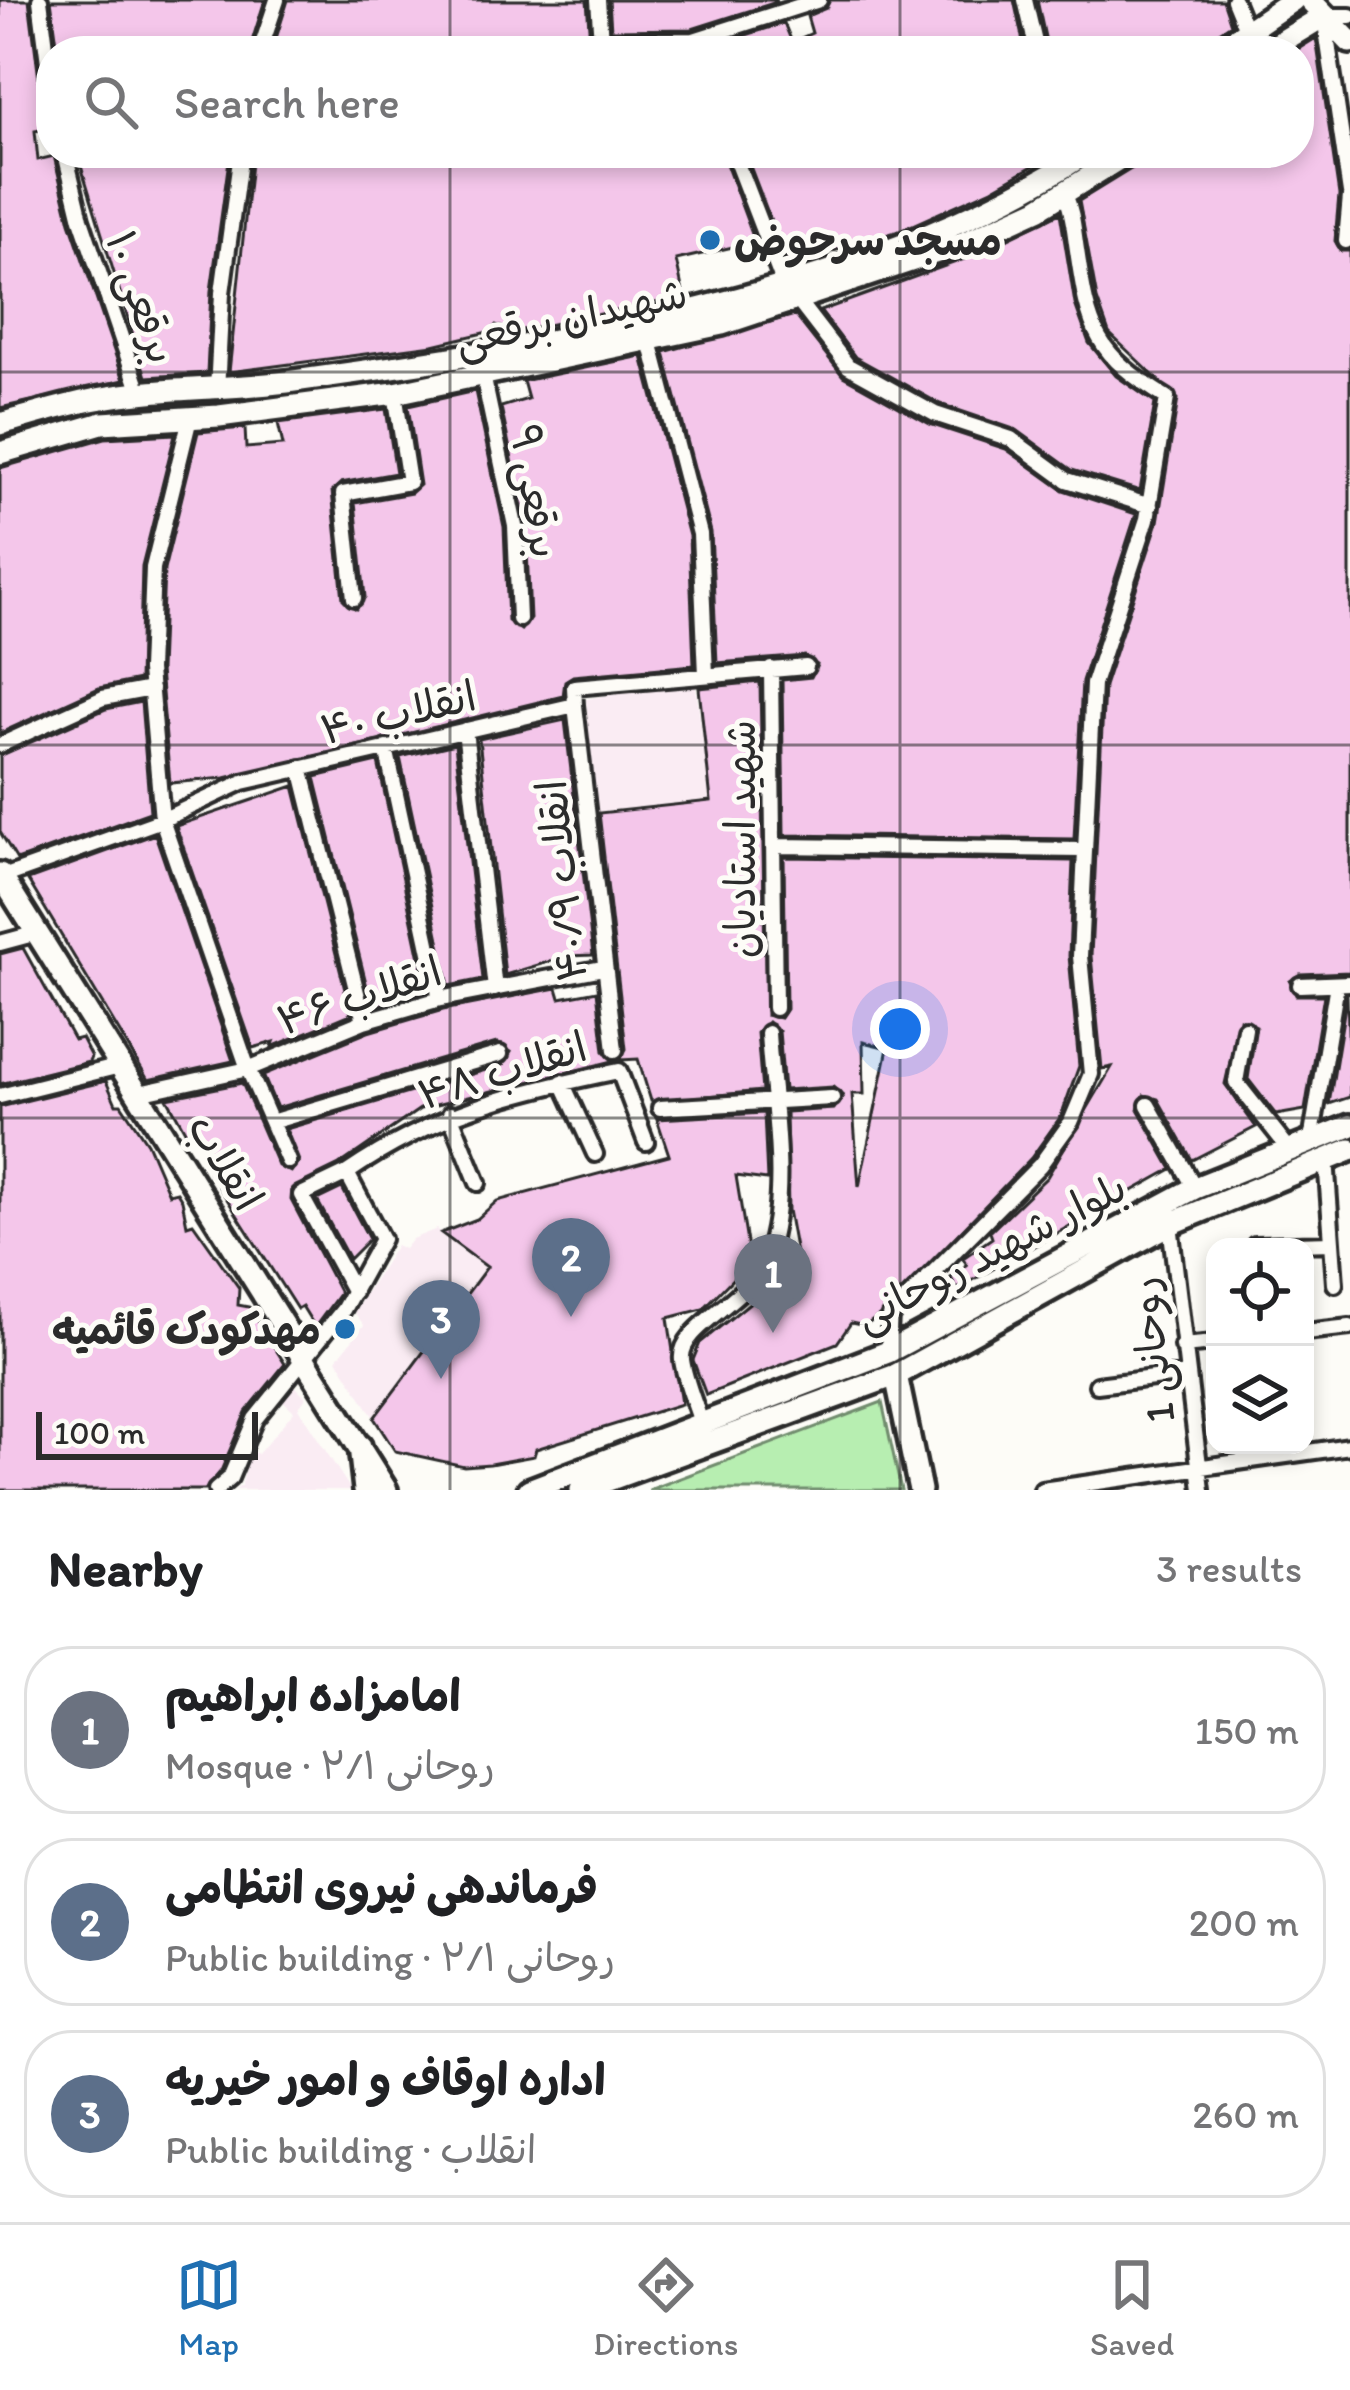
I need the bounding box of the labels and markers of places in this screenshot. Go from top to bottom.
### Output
place label: مسجد سرحوض [734,215,1002,268]
marker: مسجد سرحوض [697,227,723,253]
pin: 2 [532,1218,610,1317]
pin: 1 [734,1234,812,1333]
pin: 3 [402,1280,480,1379]
place label: مهدکودک قائمیه [53,1304,321,1356]
marker: مهدکودک قائمیه [332,1316,358,1342]

